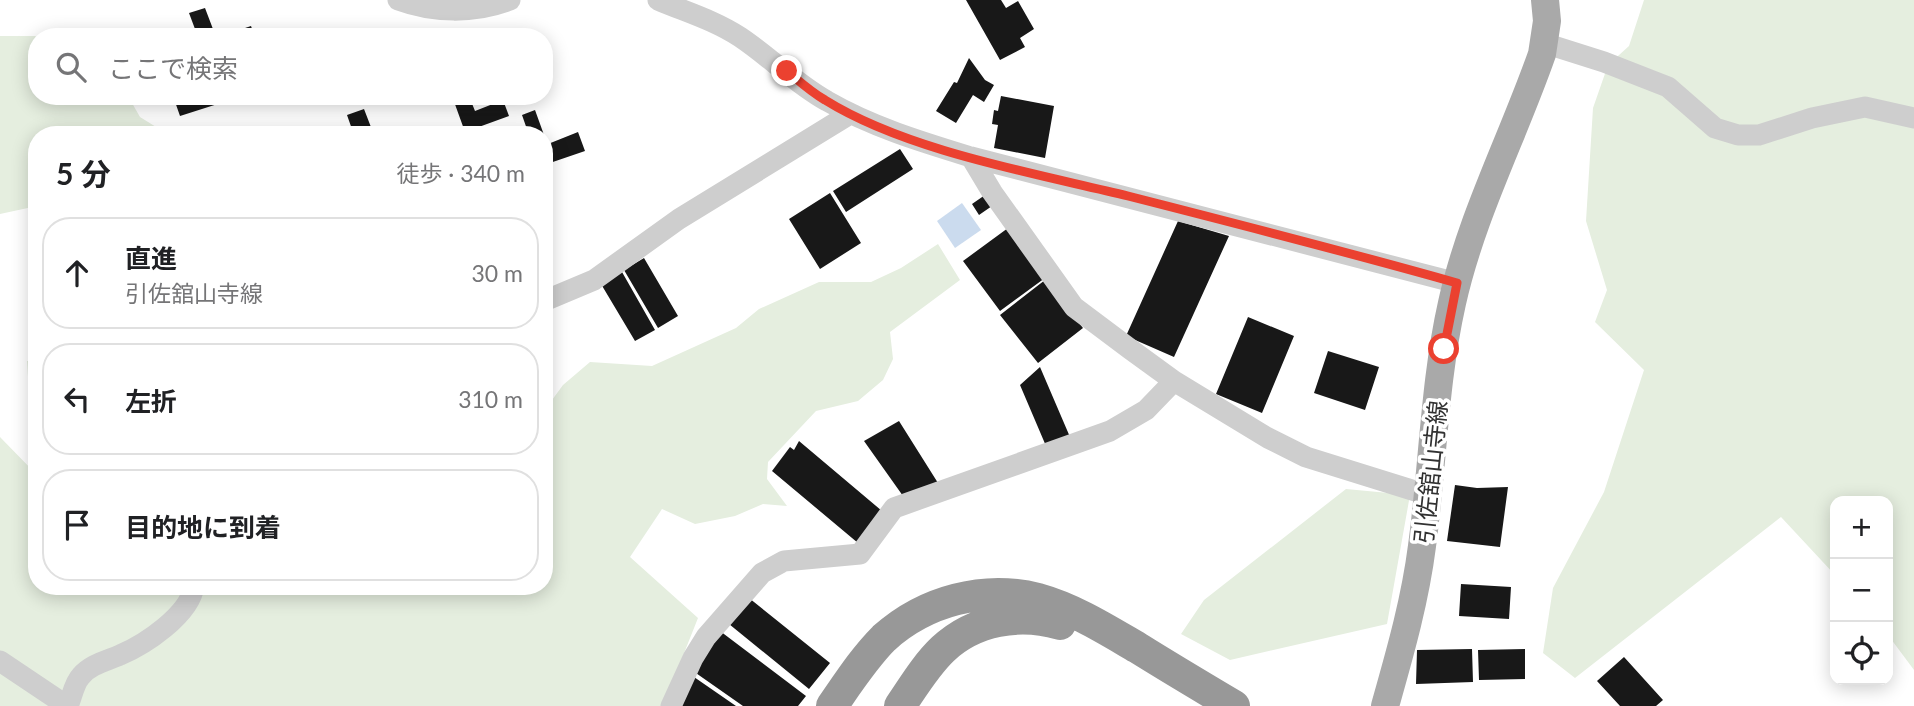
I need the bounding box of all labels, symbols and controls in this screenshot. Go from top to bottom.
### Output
search box [28,28,553,105]
icon: search [52,48,90,86]
text: ここで検索 [108,52,238,84]
route end [771,55,802,86]
text: 5 分 [56,155,111,191]
text: 徒歩 · 340 m [396,159,525,187]
text: 直進 [125,242,177,274]
icon: ahead [58,254,96,292]
text: 30 m [472,259,523,287]
text: 引佐舘山寺線 [125,279,263,307]
route start [1428,333,1459,364]
icon: left [58,380,96,418]
text: 左折 [125,385,177,417]
text: 310 m [458,385,523,413]
street label: 引佐舘山寺線 [1408,399,1452,545]
map controls [1830,496,1893,685]
button: + [1830,496,1893,559]
icon: arrive [58,506,96,544]
text: 目的地に到着 [125,511,281,543]
button: − [1830,559,1893,622]
button: locate [1830,622,1893,685]

